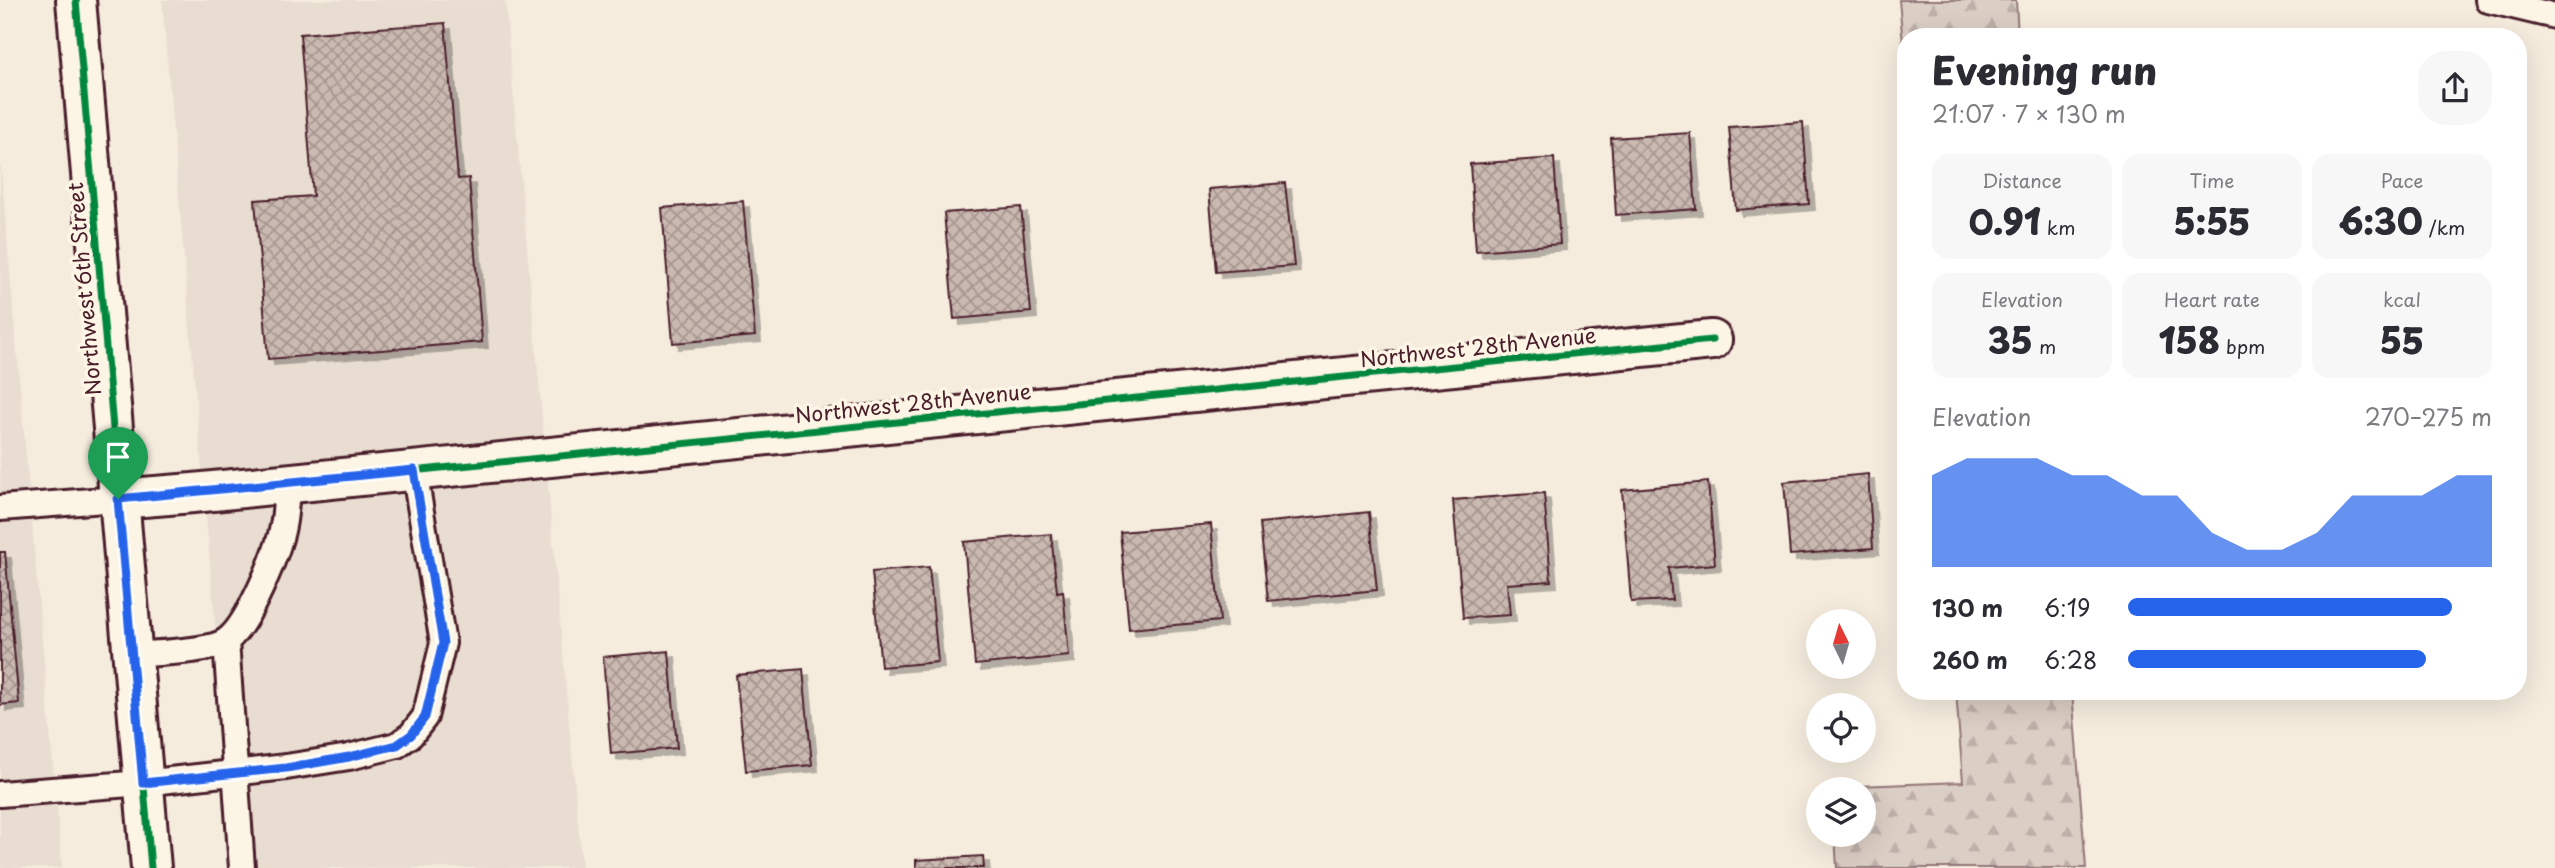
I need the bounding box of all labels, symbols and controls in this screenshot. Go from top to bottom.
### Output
text: Evening run [1932,41,2157,98]
button: share [2418,51,2492,125]
text: 21:07 · 7 × 130 m [1932,96,2126,131]
text: Distance [1982,166,2062,194]
text: Time [2190,166,2234,194]
text: Pace [2381,166,2423,194]
street label: Northwest 6th Street [58,181,108,397]
text: 0.91 [1969,194,2041,247]
text: 5:55 [2174,194,2250,247]
text: 6:30 [2339,194,2423,247]
text: km [2041,213,2075,241]
text: /km [2423,213,2465,241]
text: Elevation [1981,285,2063,313]
text: Heart rate [2164,285,2260,313]
text: kcal [2383,285,2421,313]
text: 35 [1988,313,2033,366]
text: 158 [2159,313,2220,366]
text: 55 [2380,313,2424,366]
street label: Northwest 28th Avenue [1358,318,1598,374]
text: m [2033,332,2056,360]
text: bpm [2220,332,2265,360]
street label: Northwest 28th Avenue [793,374,1033,430]
text: Elevation [1932,399,2031,434]
text: 270–275 m [2365,399,2492,434]
pin [88,427,148,499]
icon: arrive [99,438,137,476]
text: 130 m [1932,590,2003,625]
text: 6:19 [2044,590,2090,625]
north arrow [1806,609,1876,679]
map controls [1806,609,1876,847]
text: 260 m [1932,642,2008,677]
text: 6:28 [2044,642,2097,677]
button: locate [1806,693,1876,763]
button: layers [1806,777,1876,847]

